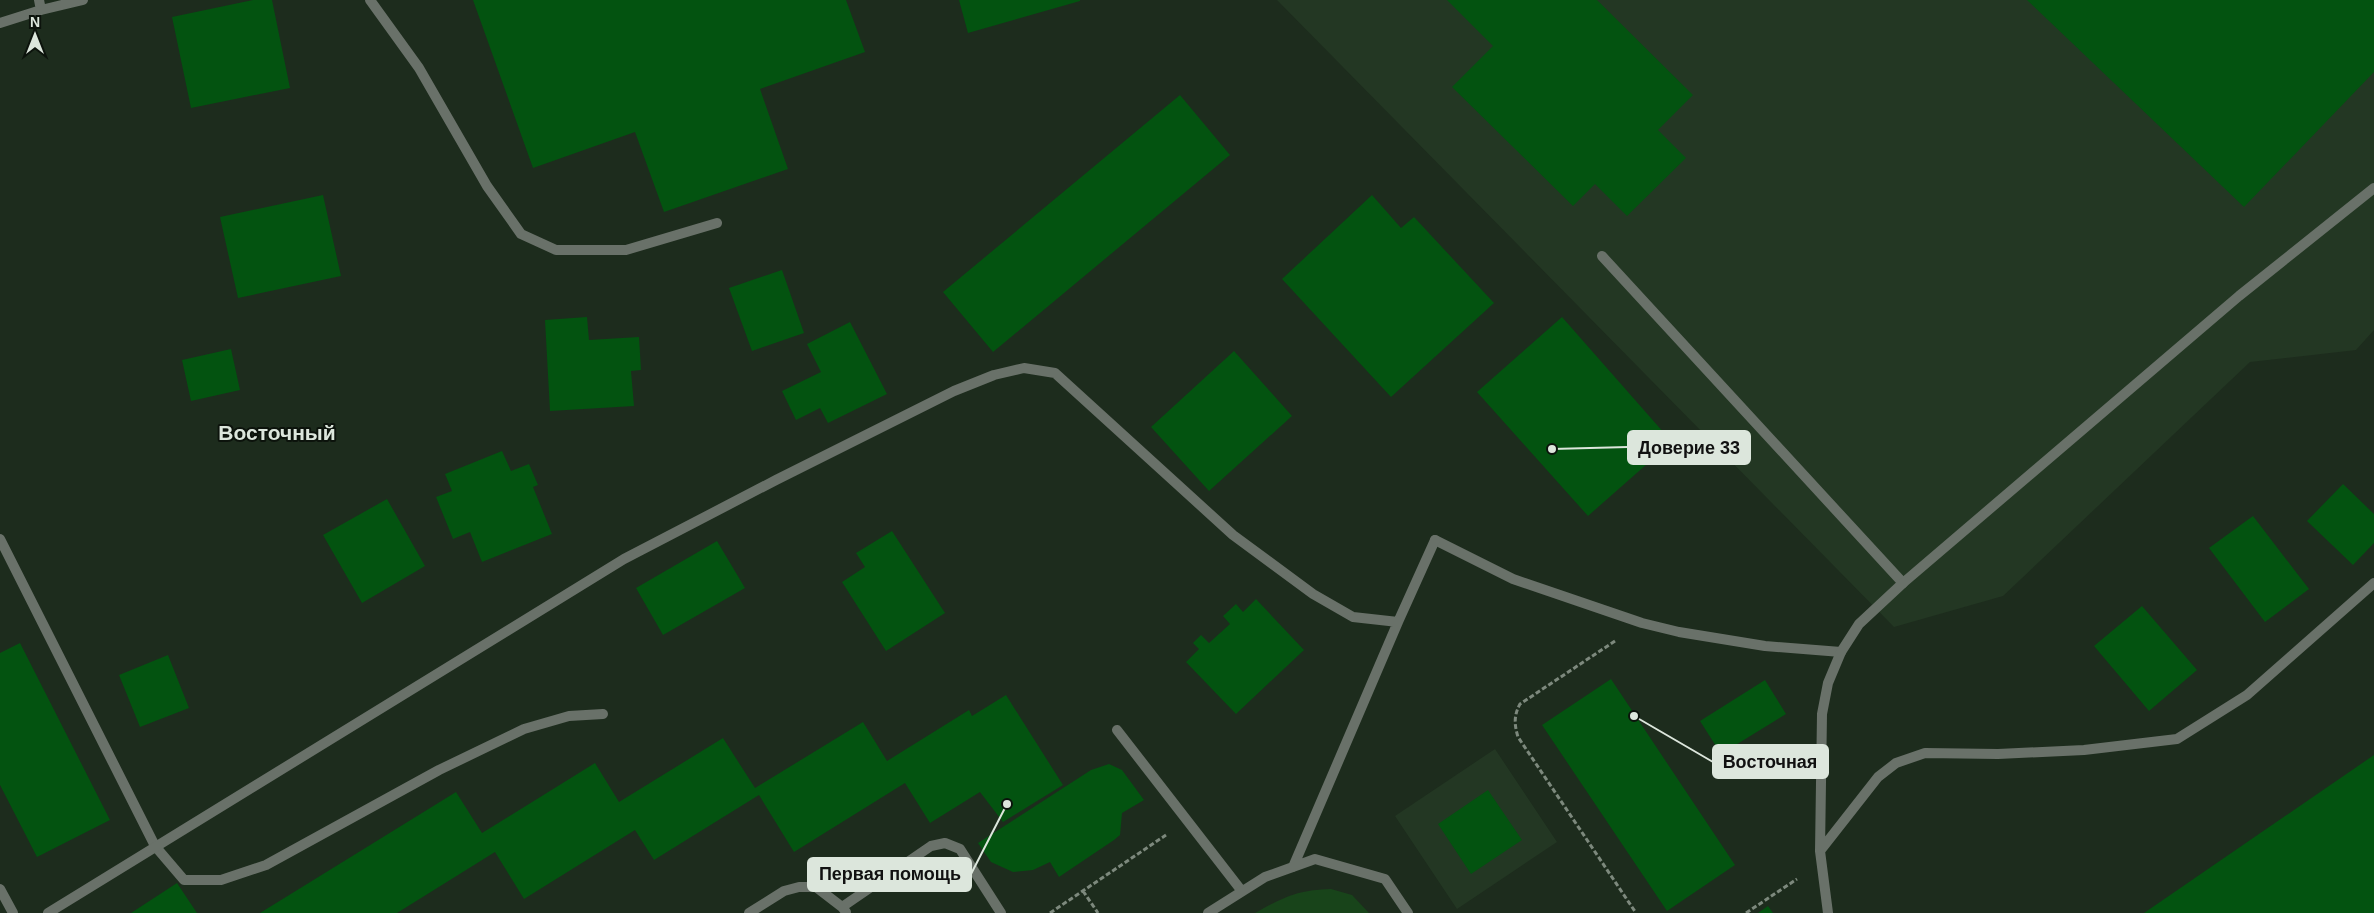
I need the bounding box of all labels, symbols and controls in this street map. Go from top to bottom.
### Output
north arrow [10,10,60,60]
text: N [30,14,40,30]
district label: Восточный [218,421,336,444]
callout: Доверие 33 [1628,431,1750,464]
text: Доверие 33 [1638,438,1740,458]
callout: Восточная [1713,745,1828,778]
text: Восточная [1723,752,1817,772]
callout: Первая помощь [808,858,971,891]
text: Первая помощь [819,864,961,884]

